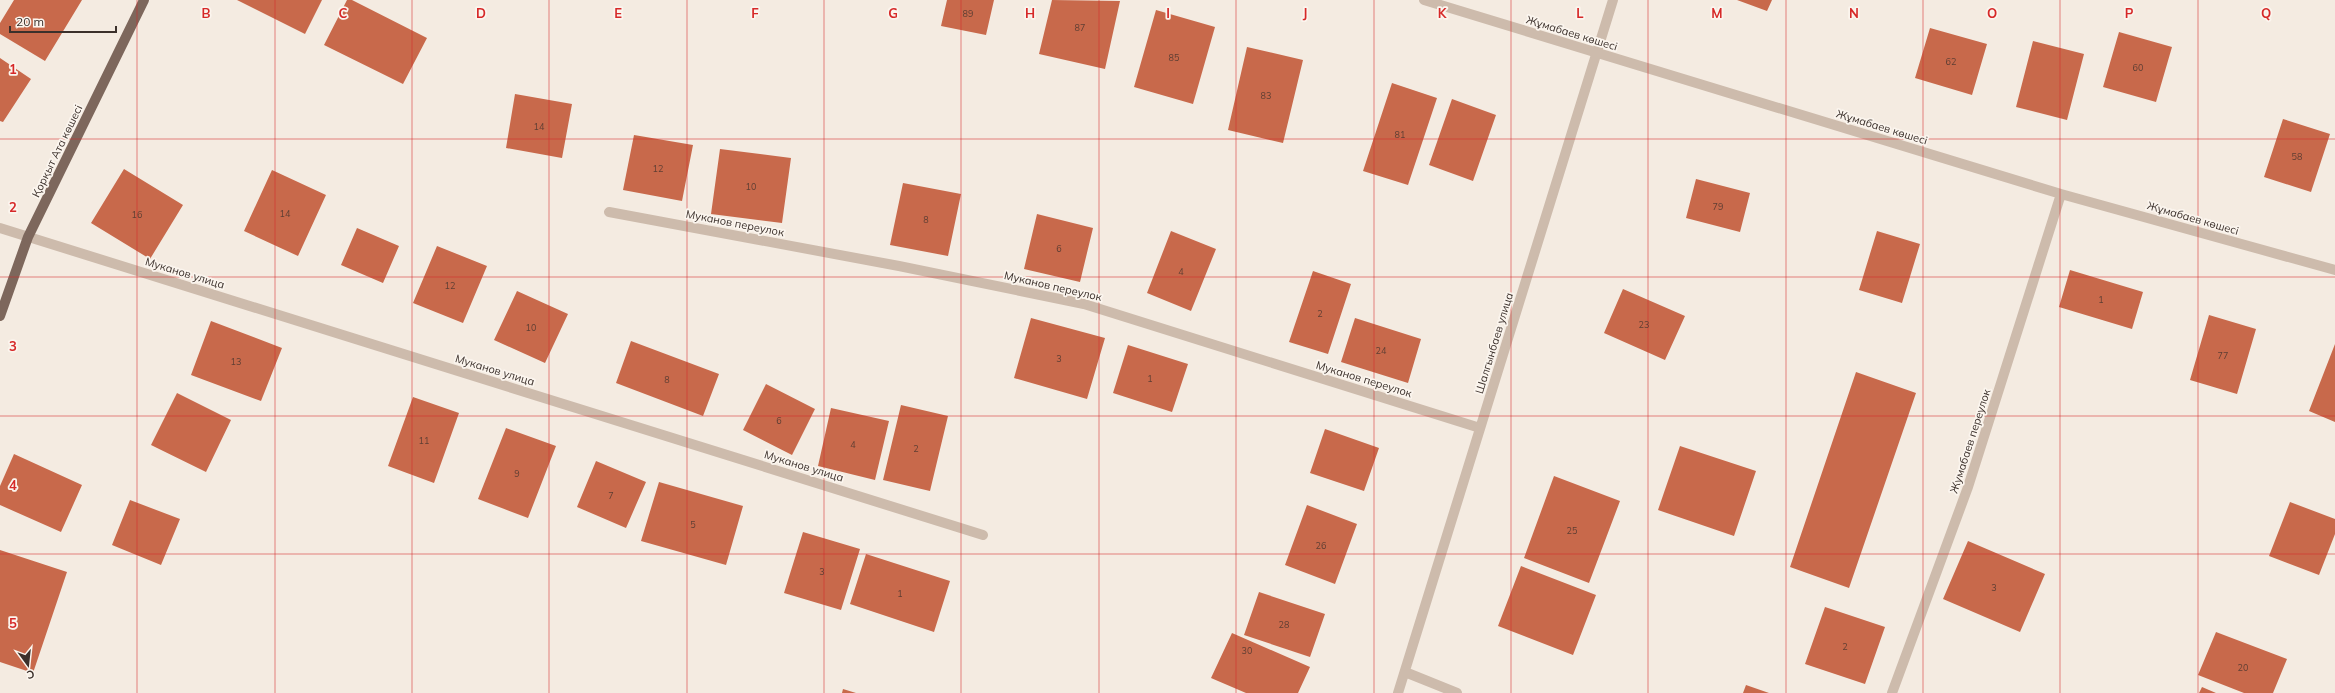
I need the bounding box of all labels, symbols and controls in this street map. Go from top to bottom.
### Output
text: B [202,5,211,21]
text: C [339,5,348,21]
text: D [476,5,486,21]
text: E [614,5,622,21]
text: F [751,5,759,21]
text: G [888,5,898,21]
text: H [1025,5,1035,21]
text: I [1166,5,1170,21]
text: J [1303,5,1307,21]
text: K [1438,5,1448,21]
text: L [1576,5,1584,21]
text: M [1711,5,1723,21]
text: N [1849,5,1859,21]
text: O [1987,5,1997,21]
text: P [2125,5,2134,21]
text: Q [2261,5,2271,21]
scale bar [10,8,116,34]
house number: 89 [963,8,973,19]
street label: Жұмабаев көшесі [1525,12,1619,54]
text: 20 m [16,14,44,29]
house number: 87 [1075,22,1085,33]
house number: 85 [1169,52,1180,63]
house number: 62 [1946,56,1956,67]
text: 1 [9,61,17,77]
house number: 60 [2133,62,2143,73]
house number: 83 [1261,90,1271,101]
street label: Қорқыт Ата көшесі [29,103,85,199]
street label: Жұмабаев көшесі [1835,106,1929,148]
house number: 14 [534,121,545,132]
house number: 81 [1395,129,1405,140]
house number: 58 [2292,151,2302,162]
house number: 12 [653,163,663,174]
house number: 10 [746,181,756,192]
street label: Жұмабаев көшесі [2146,198,2240,238]
text: 2 [9,199,17,215]
house number: 79 [1713,201,1723,212]
street label: Муканов переулок [685,207,785,239]
house number: 14 [280,208,291,219]
house number: 16 [132,209,142,220]
house number: 8 [923,214,929,225]
house number: 6 [1056,243,1062,254]
street label: Муканов улица [144,254,226,292]
house number: 4 [1178,266,1184,277]
street label: Муканов переулок [1003,268,1103,304]
house number: 12 [445,280,455,291]
street label: Шалгынбаев улица [1472,291,1516,395]
house number: 1 [2098,294,2104,305]
house number: 2 [1317,308,1323,319]
house number: 23 [1639,319,1649,330]
house number: 10 [526,322,536,333]
text: 3 [9,338,17,354]
house number: 24 [1376,345,1387,356]
house number: 77 [2218,350,2228,361]
street label: Муканов улица [454,351,536,389]
house number: 3 [1056,353,1062,364]
house number: 13 [231,356,241,367]
street label: Муканов переулок [1314,358,1414,400]
house number: 1 [1147,373,1153,384]
house number: 8 [664,374,670,385]
street label: Жумабаев переулок [1947,387,1993,495]
house number: 6 [776,415,782,426]
house number: 11 [419,435,429,446]
house number: 4 [850,439,856,450]
house number: 2 [913,443,919,454]
street label: Муканов улица [763,447,845,485]
house number: 9 [514,468,520,479]
text: 4 [9,477,17,493]
house number: 7 [608,490,614,501]
house number: 5 [690,519,696,530]
house number: 25 [1567,525,1578,536]
house number: 26 [1316,540,1326,551]
house number: 3 [819,566,825,577]
house number: 3 [1991,582,1997,593]
house number: 1 [897,588,903,599]
text: 5 [9,615,17,631]
house number: 28 [1279,619,1289,630]
house number: 2 [1842,641,1848,652]
north arrow [8,645,48,685]
house number: 30 [1242,645,1252,656]
house number: 20 [2238,662,2248,673]
text: С [25,667,36,683]

